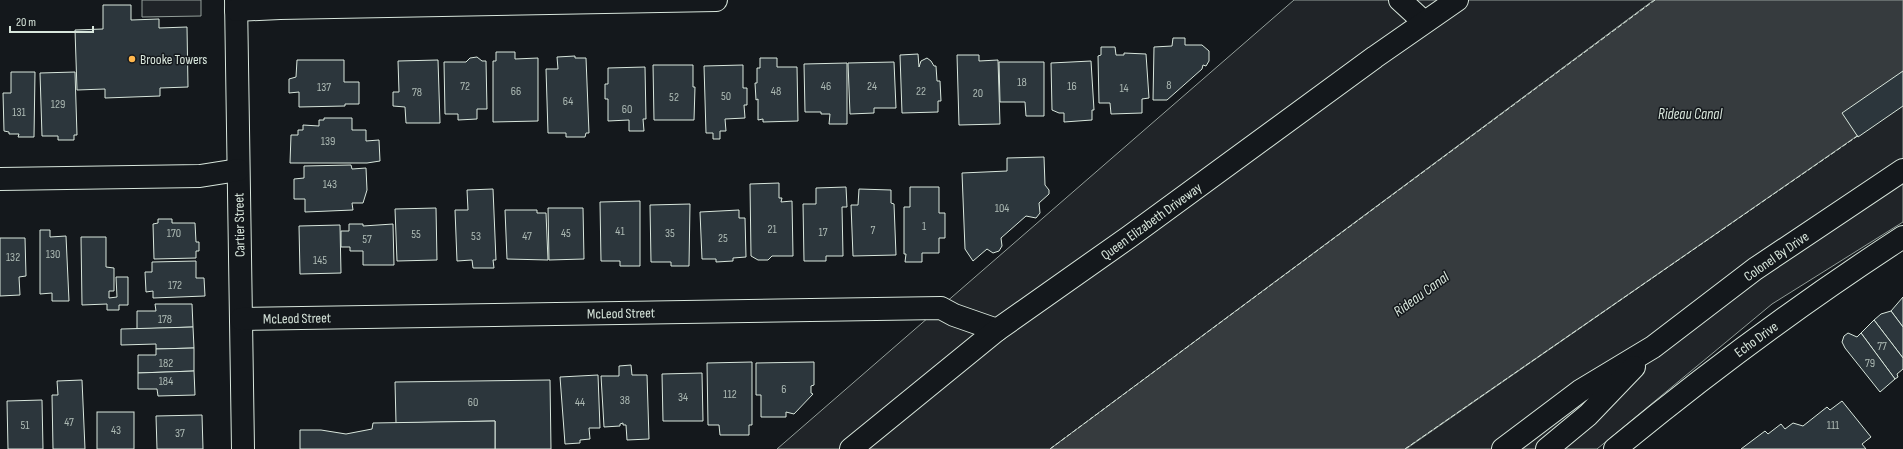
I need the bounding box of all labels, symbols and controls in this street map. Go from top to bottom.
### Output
scale bar [10,8,93,34]
text: 20 m [16,15,36,30]
place label: Brooke Towers [140,51,207,68]
marker: Brooke Towers [127,54,137,64]
house number: 18 [1017,75,1027,90]
house number: 8 [1166,78,1172,93]
house number: 72 [460,79,470,94]
house number: 46 [821,79,831,94]
house number: 24 [867,79,877,94]
house number: 16 [1067,79,1077,94]
house number: 137 [317,80,331,95]
house number: 14 [1119,81,1129,96]
house number: 66 [511,84,521,99]
house number: 48 [771,84,781,99]
house number: 22 [916,84,926,99]
house number: 78 [412,85,422,100]
house number: 20 [973,86,983,101]
house number: 50 [721,89,731,104]
house number: 52 [669,90,679,105]
house number: 64 [563,94,573,109]
house number: 129 [51,97,65,112]
house number: 60 [622,102,632,117]
house number: 131 [12,105,27,120]
water label: Rideau Canal [1658,105,1723,124]
house number: 139 [321,134,335,149]
house number: 143 [323,177,337,192]
street label: Queen Elizabeth Driveway [1098,179,1206,264]
street label: Cartier Street [230,193,249,257]
house number: 104 [995,201,1009,216]
house number: 1 [922,219,927,234]
house number: 21 [767,222,777,237]
house number: 7 [871,223,876,238]
house number: 41 [615,224,625,239]
house number: 17 [819,225,828,240]
house number: 170 [167,226,181,241]
house number: 45 [561,226,571,241]
house number: 35 [665,226,675,241]
house number: 55 [411,227,421,242]
street label: Colonel By Drive [1740,228,1812,285]
house number: 53 [471,229,481,244]
house number: 47 [522,229,532,244]
house number: 25 [718,231,728,246]
house number: 57 [362,232,372,247]
house number: 130 [46,247,60,262]
house number: 132 [6,250,20,265]
house number: 145 [313,253,327,268]
water label: Rideau Canal [1390,267,1454,321]
house number: 172 [168,278,182,293]
street label: McLeod Street [587,304,655,323]
street label: McLeod Street [263,309,331,328]
house number: 178 [158,312,172,327]
street label: Echo Drive [1731,318,1781,361]
house number: 77 [1877,339,1887,354]
house number: 182 [159,356,173,371]
house number: 79 [1865,356,1875,371]
house number: 184 [159,374,173,389]
house number: 6 [781,382,787,397]
house number: 112 [723,387,737,402]
house number: 34 [678,390,688,405]
house number: 38 [620,393,630,408]
house number: 60 [468,395,478,410]
house number: 44 [575,395,585,410]
house number: 47 [64,415,74,430]
house number: 51 [20,418,30,433]
house number: 111 [1827,418,1840,433]
house number: 43 [111,423,121,438]
house number: 37 [175,426,185,441]

